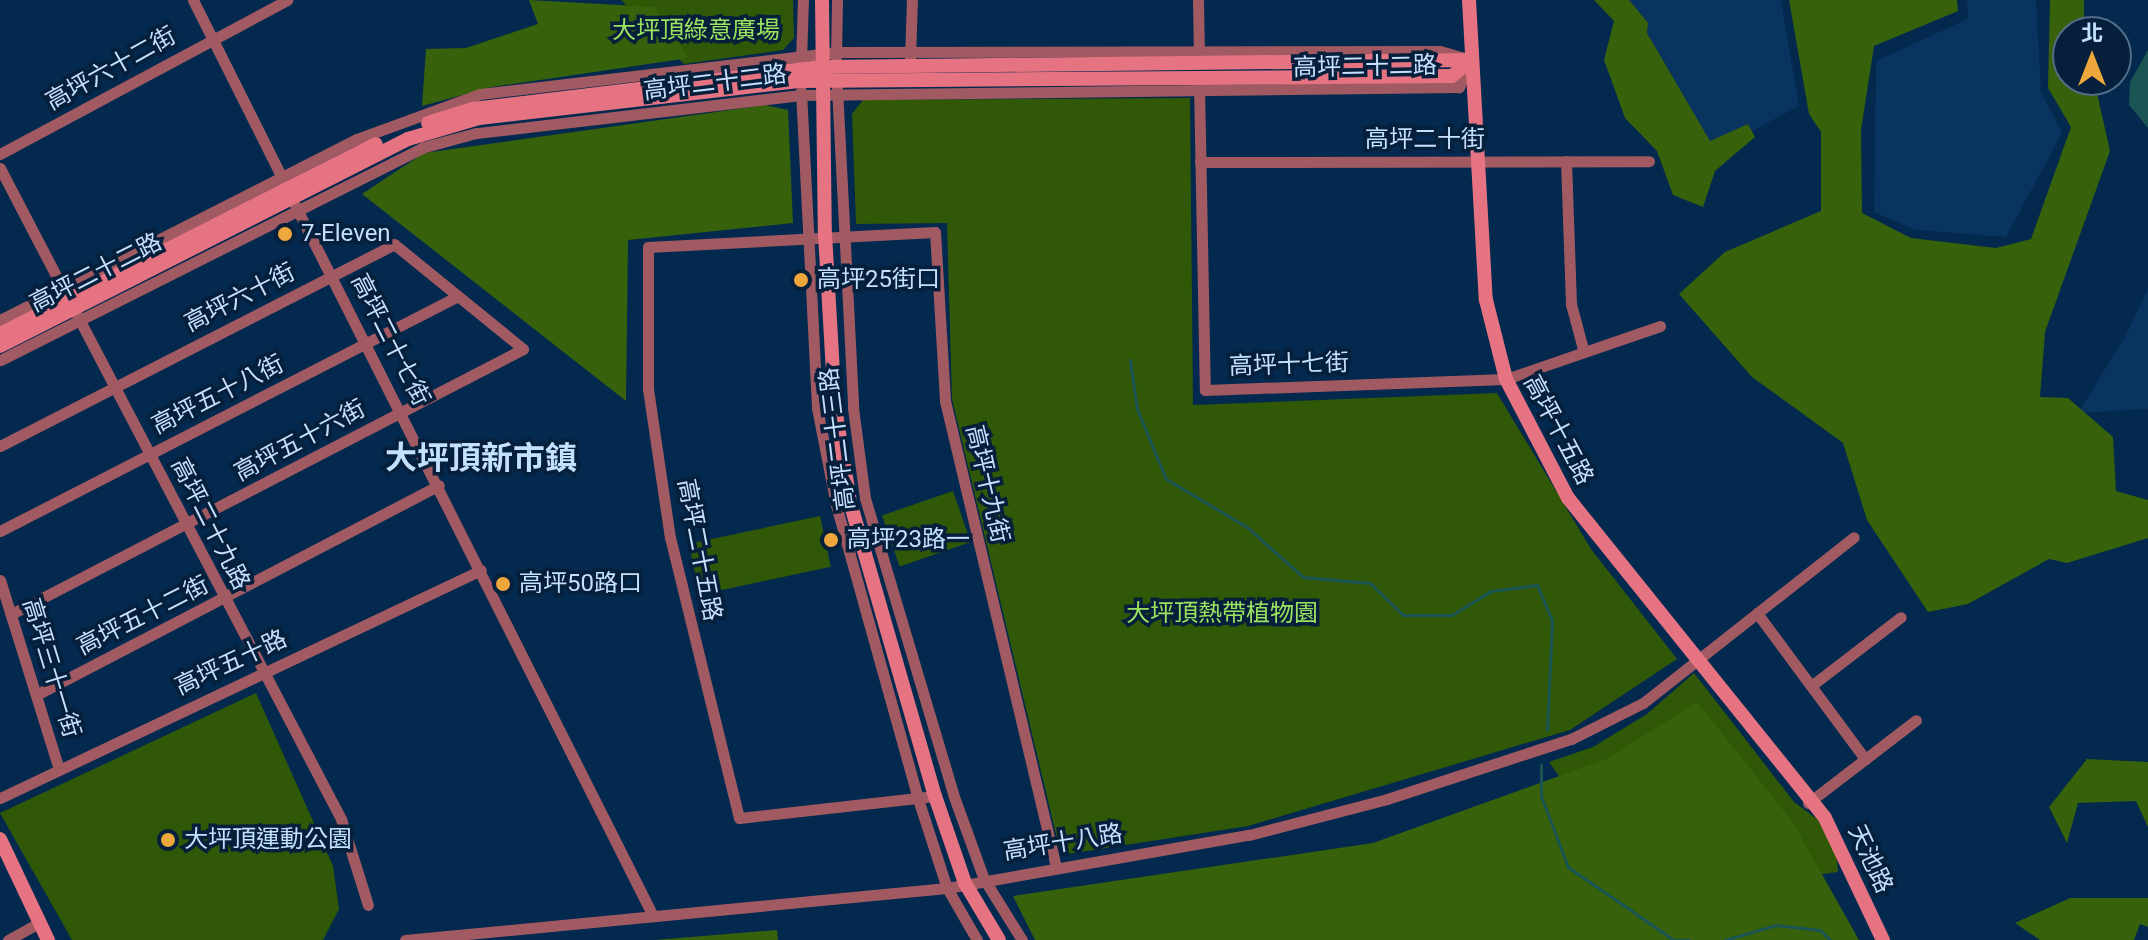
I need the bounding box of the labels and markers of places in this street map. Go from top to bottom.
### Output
place label: 7-Eleven [301,220,391,248]
marker: 7-Eleven [276,225,294,243]
place label: 高坪25街口 [817,266,940,294]
marker: 高坪25街口 [792,271,810,289]
place label: 高坪23路一 [847,526,970,554]
marker: 高坪23路一 [822,531,840,549]
place label: 高坪50路口 [519,570,642,598]
marker: 高坪50路口 [494,575,512,593]
place label: 大坪頂運動公園 [184,826,352,854]
marker: 大坪頂運動公園 [159,831,177,849]

